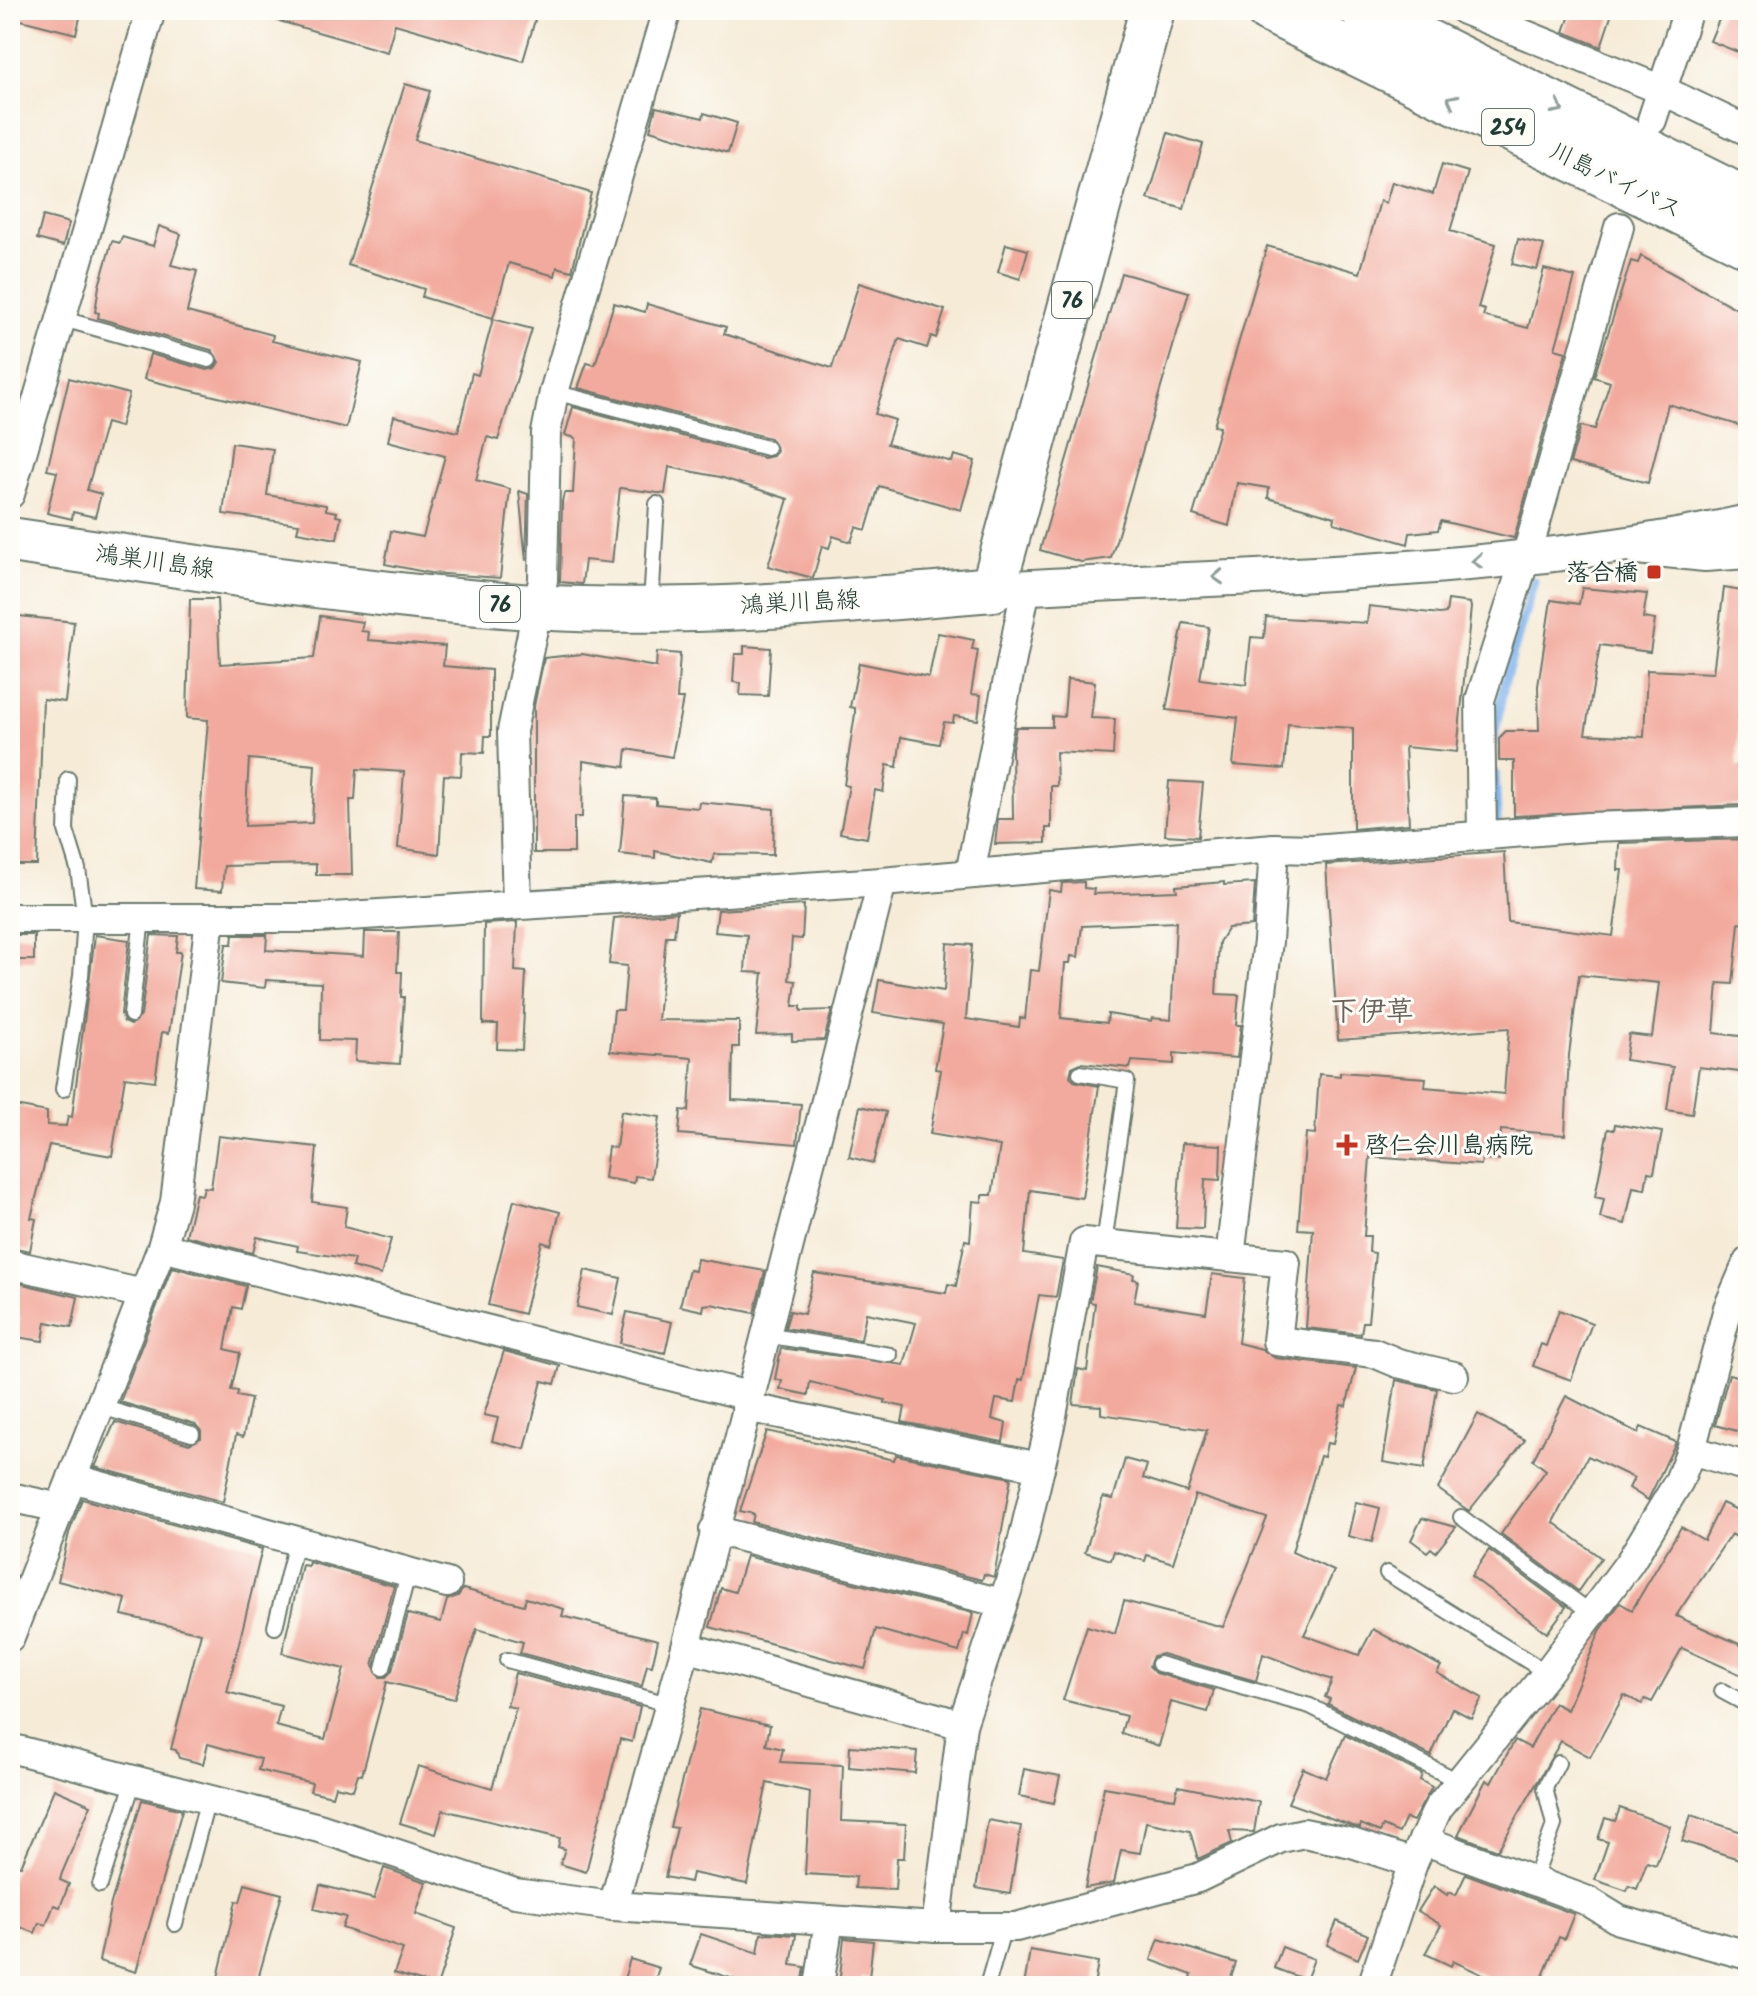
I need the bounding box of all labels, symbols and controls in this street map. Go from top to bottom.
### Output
one-way arrow [1445,94,1460,109]
one-way arrow [1549,98,1564,114]
road number: 254 [1482,109,1534,145]
street label: 川島バイパス [1542,132,1688,230]
road number: 76 [1052,282,1092,318]
street label: 鴻巣川島線 [93,535,217,590]
one-way arrow [1470,552,1483,569]
place label: 落合橋 [1566,554,1638,593]
marker: 落合橋 [1645,563,1663,581]
one-way arrow [1211,568,1224,585]
street label: 鴻巣川島線 [739,581,861,626]
road number: 76 [480,586,520,622]
district label: 下伊草 [1330,990,1414,1035]
place label: 啓仁会川島病院 [1365,1127,1533,1166]
marker: 啓仁会川島病院 [1336,1134,1358,1156]

